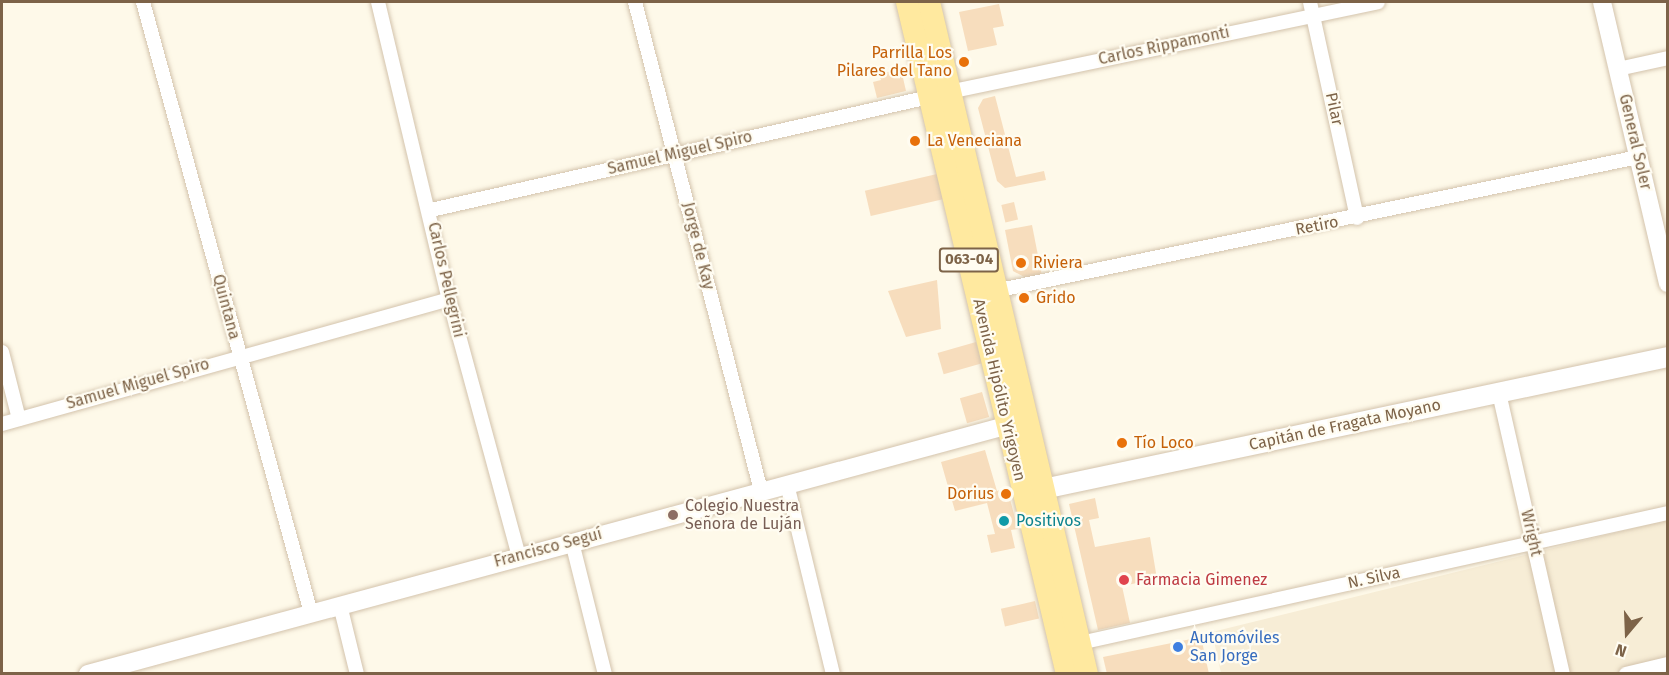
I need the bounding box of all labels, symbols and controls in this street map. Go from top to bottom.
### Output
street label: Carlos Rippamonti [1097,23,1231,69]
place label: Parrilla Los Pilares del Tano [837,43,952,81]
marker: Parrilla Los Pilares del Tano [957,55,971,69]
street label: Pilar [1321,91,1347,127]
street label: General Soler [1615,92,1655,192]
street label: Samuel Miguel Spiro [606,127,754,179]
place label: La Veneciana [927,131,1022,151]
marker: La Veneciana [908,134,922,148]
street label: Jorge de Kay [678,200,718,292]
street label: Retiro [1294,212,1340,240]
street label: Carlos Pellegrini [423,220,469,340]
road number: 063-04 [938,248,1000,272]
place label: Riviera [1033,253,1083,273]
marker: Riviera [1014,256,1028,270]
street label: Quintana [208,272,244,342]
place label: Grido [1036,288,1076,308]
marker: Grido [1017,291,1031,305]
street label: Avenida Hipólito Yrigoyen [969,297,1029,483]
street label: Samuel Miguel Spiro [64,354,212,414]
street label: Capitán de Fragata Moyano [1247,395,1443,455]
place label: Tío Loco [1134,433,1194,453]
marker: Tío Loco [1115,436,1129,450]
place label: Dorius [947,484,994,504]
marker: Dorius [999,487,1013,501]
place label: Colegio Nuestra Señora de Luján [685,496,802,534]
marker: Colegio Nuestra Señora de Luján [666,508,680,522]
street label: Wright [1516,508,1546,558]
place label: Positivos [1016,511,1081,531]
marker: Positivos [997,514,1011,528]
street label: Francisco Seguí [492,524,604,572]
street label: N. Silva [1346,563,1402,593]
place label: Farmacia Gimenez [1136,570,1267,590]
marker: Farmacia Gimenez [1117,573,1131,587]
north arrow [1597,603,1657,663]
place label: Automóviles San Jorge [1190,628,1280,666]
marker: Automóviles San Jorge [1171,640,1185,654]
text: N [1613,640,1629,661]

